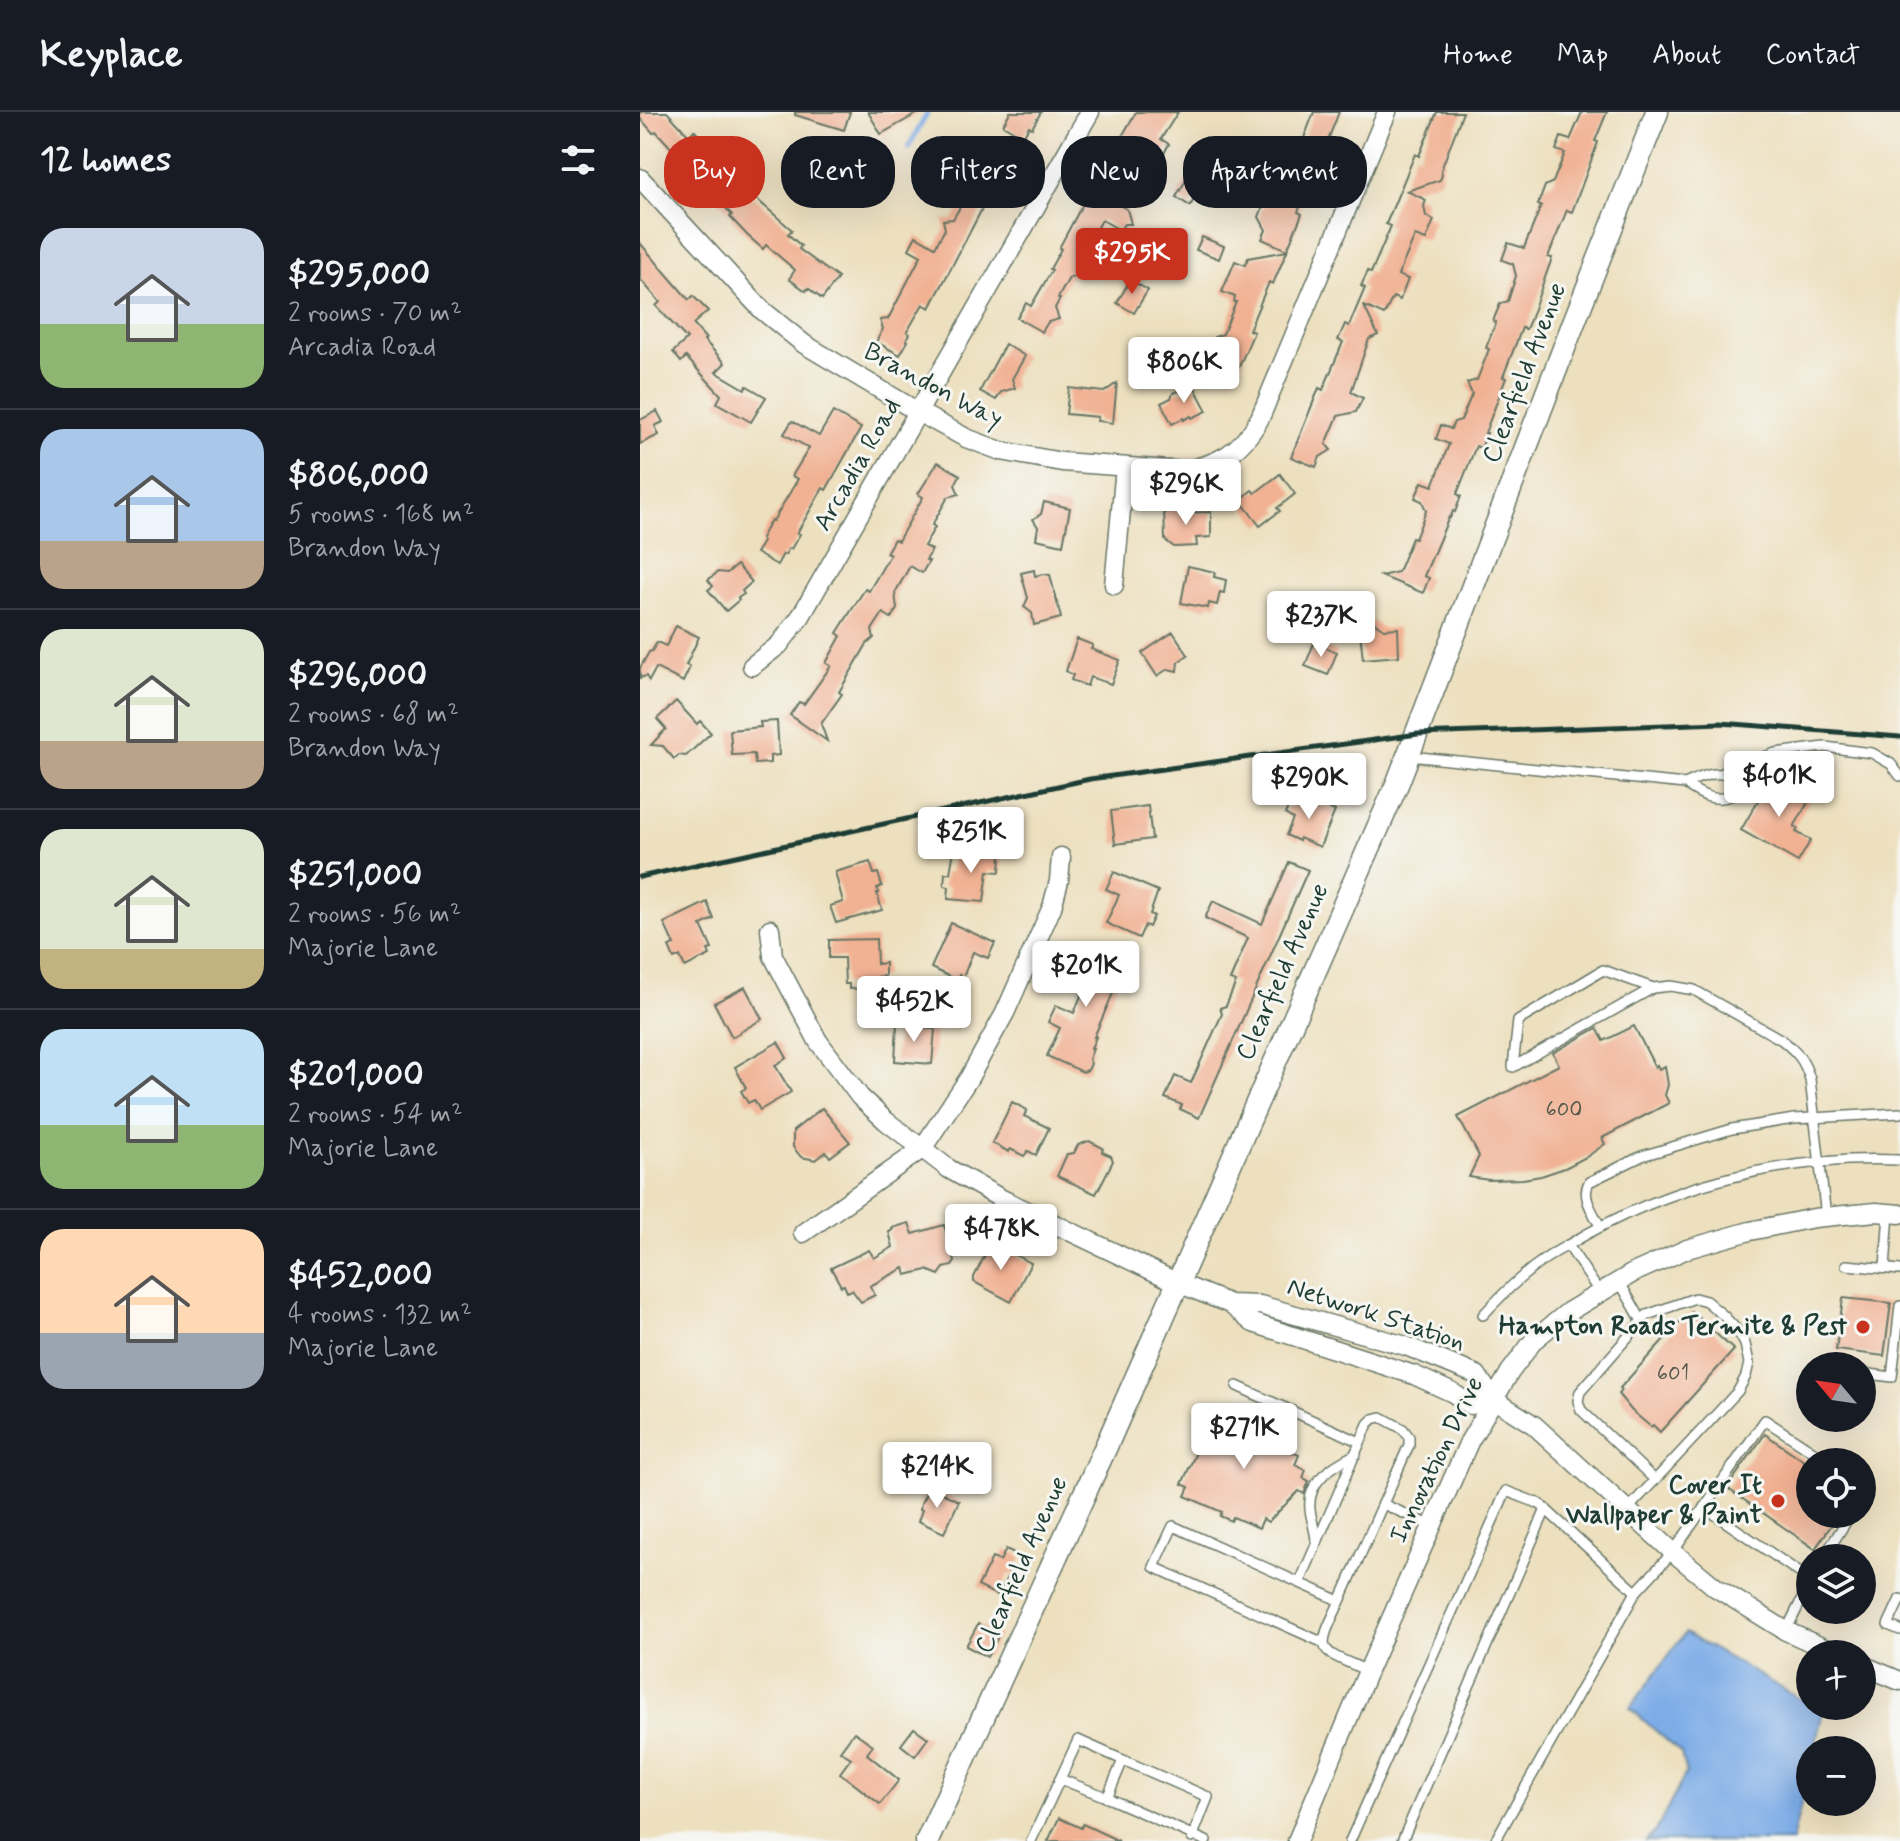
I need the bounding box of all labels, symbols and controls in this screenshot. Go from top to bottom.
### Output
text: Keyplace [40,31,183,80]
text: Home [1443,37,1513,74]
text: Map [1557,37,1608,74]
text: About [1652,37,1721,74]
text: Contact [1765,37,1860,74]
chip: Buy [664,136,765,208]
chip: Rent [781,136,895,208]
chip: Filters [911,136,1045,208]
chip: New [1061,136,1167,208]
chip: Apartment [1183,136,1367,208]
text: 12 homes [40,138,171,183]
icon: filters [556,138,600,182]
pin: $295K [1076,228,1188,296]
text: $295K [1094,237,1170,271]
text: $295,000 [288,252,430,297]
icon: home [104,260,200,356]
street label: Clearfield Avenue [1475,278,1575,468]
text: 2 rooms · 70 m² [288,297,462,331]
text: Arcadia Road [288,331,436,365]
street label: Brandon Way [858,335,1008,437]
pin: $806K [1128,337,1240,405]
text: $806K [1146,346,1222,380]
street label: Arcadia Road [806,392,910,538]
text: $806,000 [288,453,429,498]
pin: $296K [1130,459,1242,527]
icon: home [104,461,200,557]
text: $296K [1149,468,1223,502]
text: 5 rooms · 168 m² [288,498,474,532]
text: Brandon Way [288,532,441,566]
pin: $237K [1265,591,1377,659]
text: $237K [1285,600,1357,634]
text: $296,000 [288,653,427,698]
icon: home [104,661,200,757]
text: 2 rooms · 68 m² [288,698,459,732]
text: Brandon Way [288,732,441,766]
pin: $401K [1723,751,1835,819]
pin: $290K [1253,753,1365,821]
text: $401K [1742,760,1816,794]
text: $290K [1270,762,1348,796]
pin: $251K [915,807,1027,875]
text: $251K [936,816,1006,850]
text: $251,000 [288,853,422,898]
icon: home [104,861,200,957]
street label: Clearfield Avenue [1229,878,1337,1066]
text: 2 rooms · 56 m² [288,898,461,932]
text: Majorie Lane [288,932,438,966]
pin: $201K [1030,941,1142,1009]
text: $201K [1050,950,1122,984]
pin: $452K [858,976,970,1044]
text: $452K [875,985,953,1019]
text: $201,000 [288,1053,424,1098]
icon: home [104,1061,200,1157]
house number: 600 [1545,1096,1583,1124]
text: 2 rooms · 54 m² [288,1098,463,1132]
text: Majorie Lane [288,1132,438,1166]
pin: $478K [945,1204,1057,1272]
text: $478K [963,1213,1039,1247]
text: $452,000 [288,1253,432,1298]
icon: home [104,1261,200,1357]
street label: Network Station [1283,1270,1469,1360]
text: 4 rooms · 132 m² [288,1298,472,1332]
place label: Hampton Roads Termite & Pest [1499,1310,1848,1344]
marker: Hampton Roads Termite & Pest [1854,1318,1872,1336]
text: Majorie Lane [288,1332,438,1366]
north arrow [1796,1352,1876,1432]
map controls [1796,1352,1876,1816]
house number: 601 [1657,1360,1689,1388]
street label: Innovation Drive [1382,1371,1492,1549]
pin: $271K [1188,1403,1300,1471]
text: $271K [1209,1412,1279,1446]
pin: $214K [881,1442,993,1510]
button: locate [1796,1448,1876,1528]
text: $214K [901,1451,973,1485]
place label: Cover It Wallpaper & Paint [1565,1469,1762,1533]
street label: Clearfield Avenue [968,1471,1076,1659]
marker: Cover It Wallpaper & Paint [1769,1492,1787,1510]
button: layers [1796,1544,1876,1624]
button: + [1796,1640,1876,1720]
button: − [1796,1736,1876,1816]

